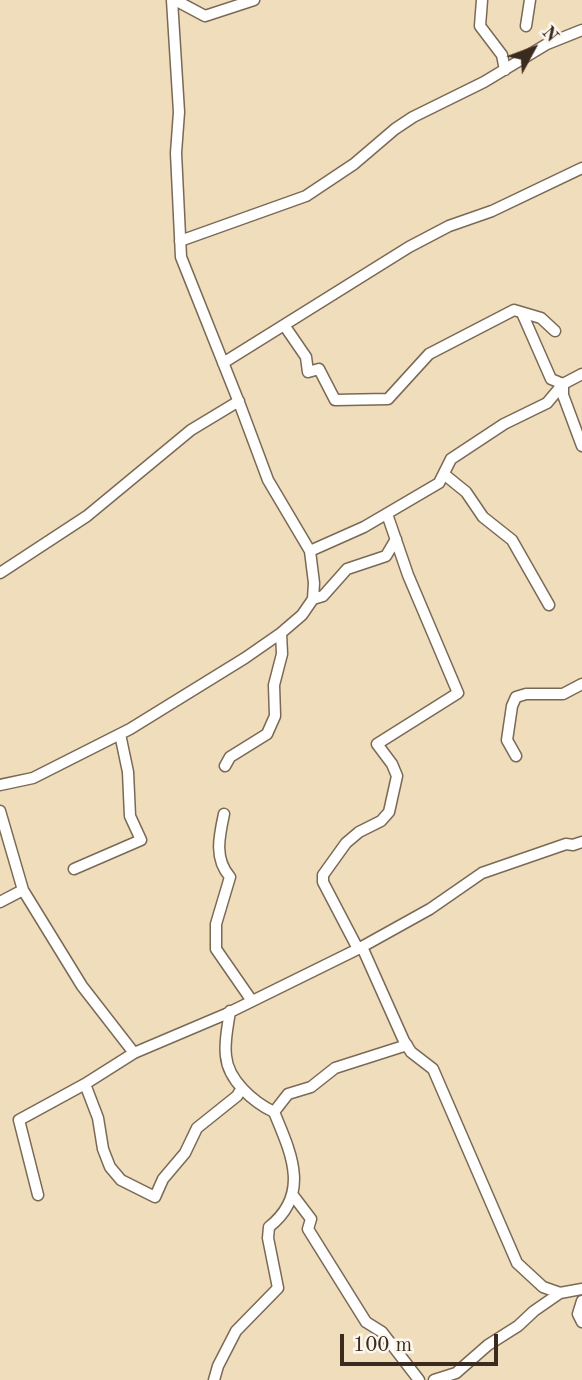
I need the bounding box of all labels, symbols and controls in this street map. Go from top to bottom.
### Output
north arrow [498,14,568,84]
text: N [537,23,561,47]
scale bar [344,1320,502,1364]
text: 100 m [353,1335,412,1356]

